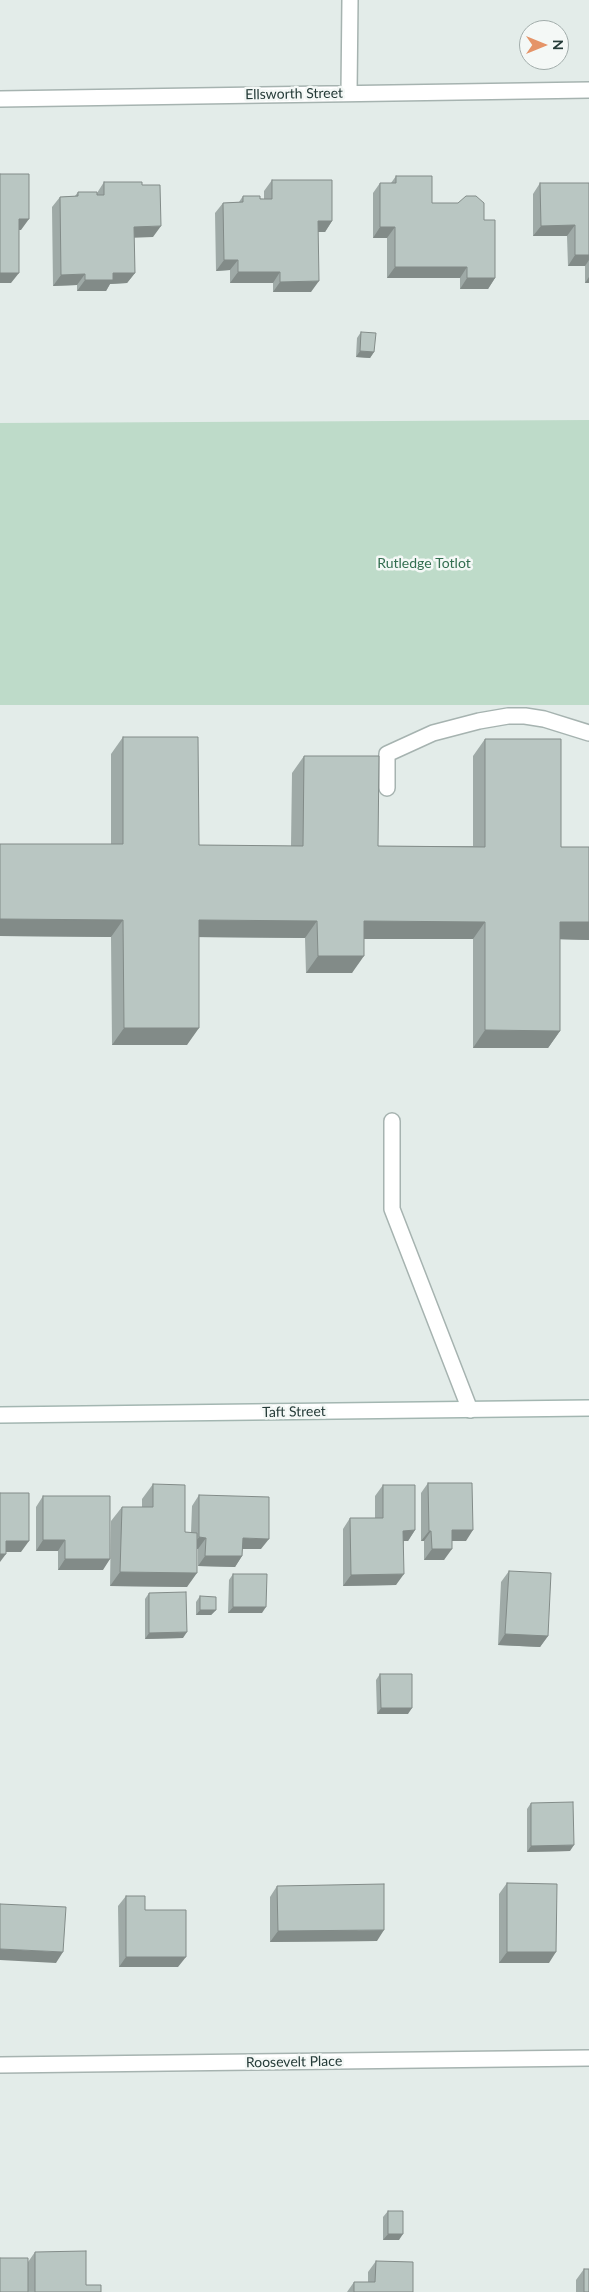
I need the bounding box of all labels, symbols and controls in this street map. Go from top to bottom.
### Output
north arrow [519,20,569,70]
text: N [550,40,567,50]
street label: Ellsworth Street [245,85,343,103]
park label: Rutledge Totlot [377,555,471,571]
street label: Taft Street [262,1403,326,1421]
street label: Roosevelt Place [246,2053,342,2071]

